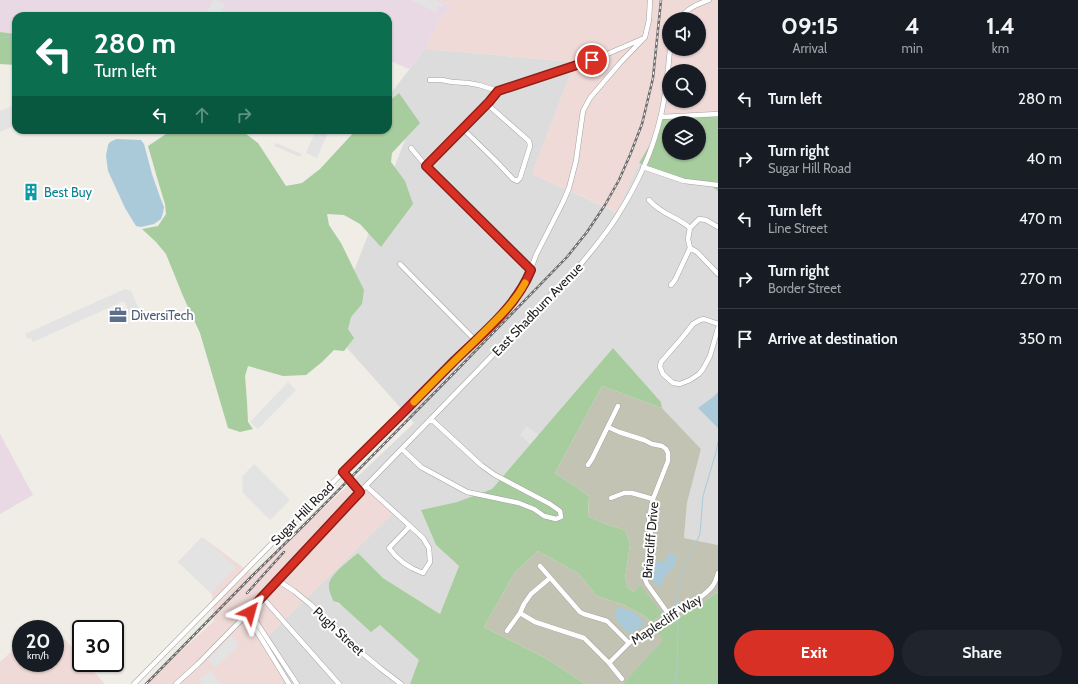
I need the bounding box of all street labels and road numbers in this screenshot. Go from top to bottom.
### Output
street label: East Shadburn Avenue [488,259,586,359]
street label: Sugar Hill Road [267,478,337,548]
street label: Briarcliff Drive [639,501,661,579]
street label: Maplecliff Way [628,590,705,648]
street label: Pugh Street [310,603,368,659]

